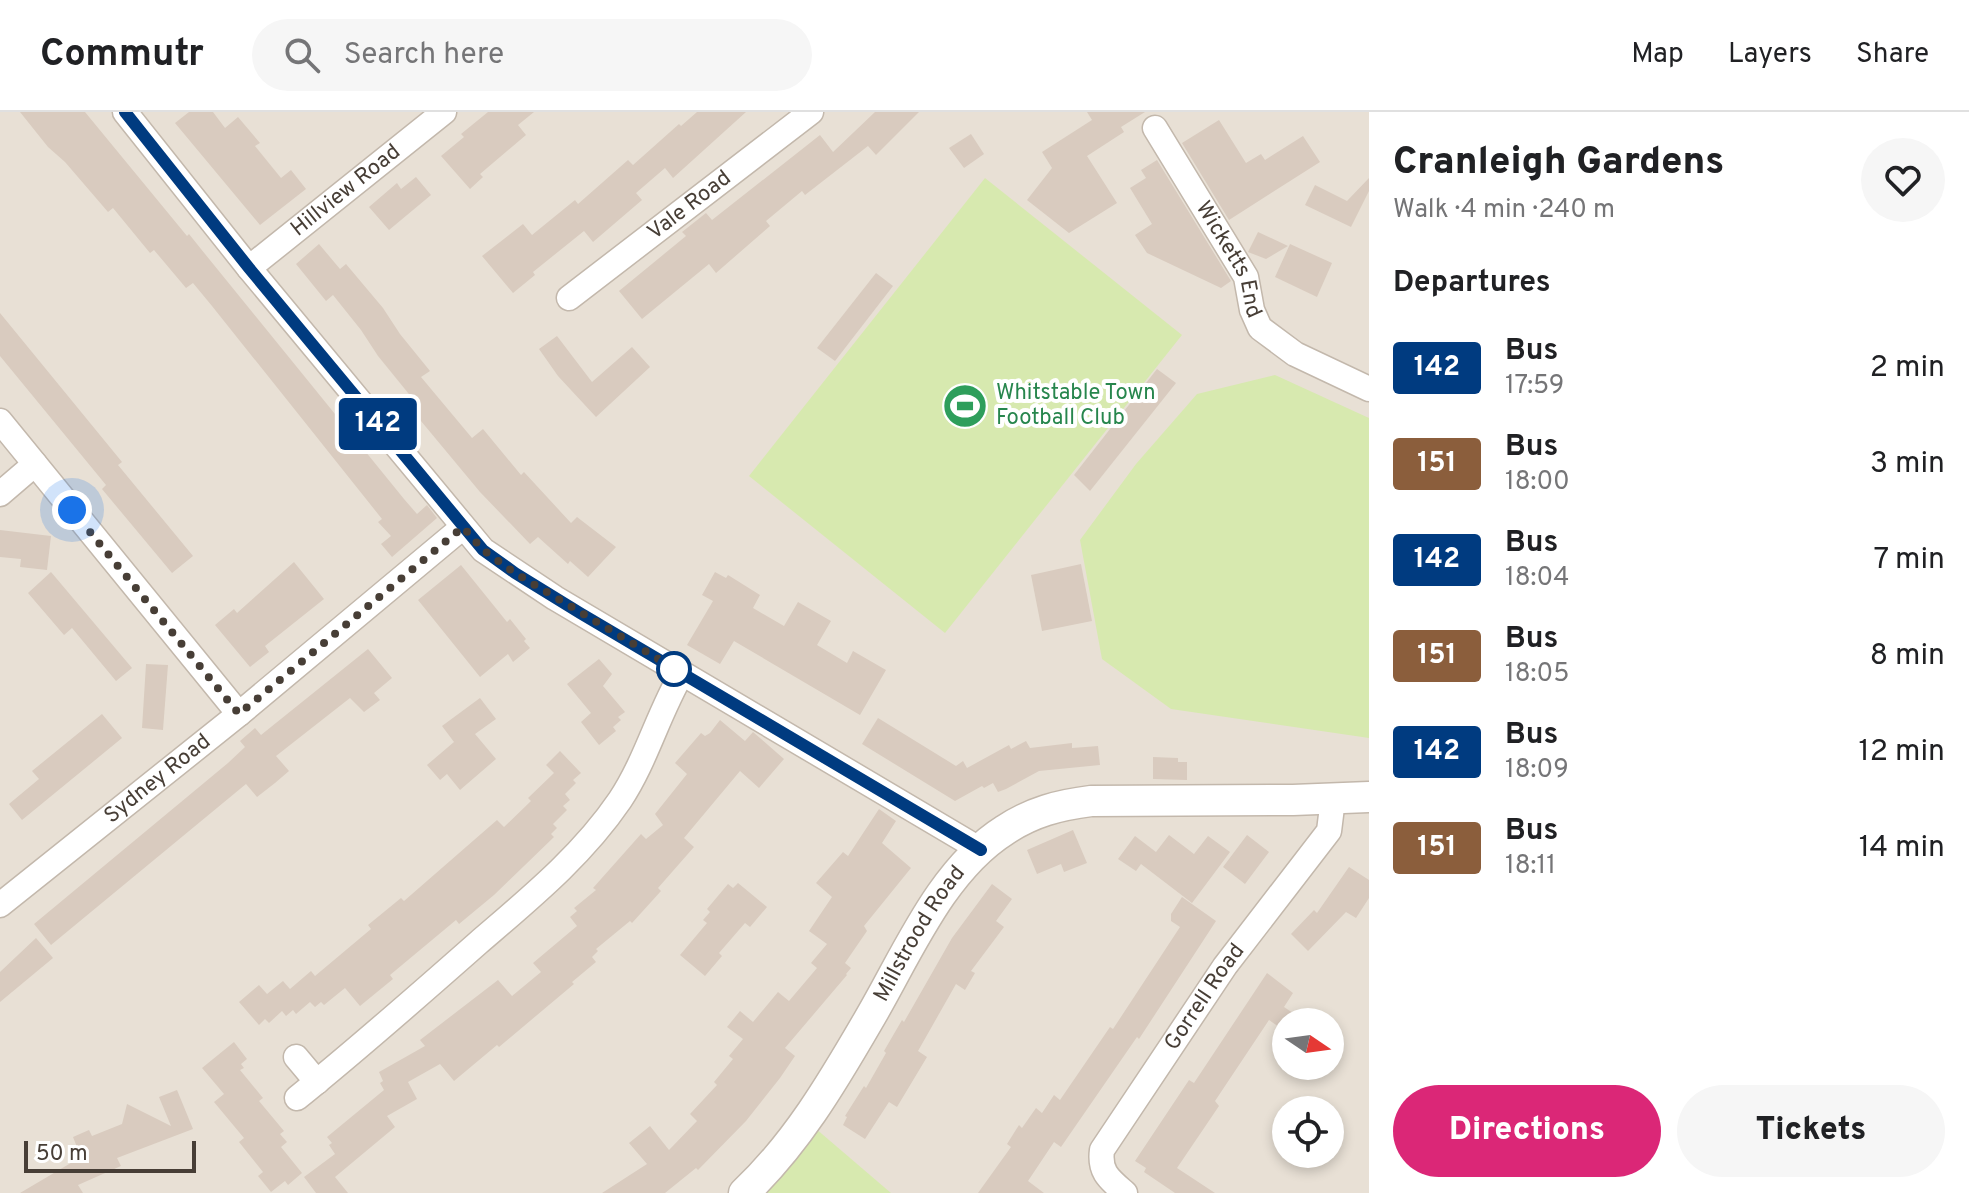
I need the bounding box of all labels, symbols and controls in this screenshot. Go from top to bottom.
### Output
search box [252,19,812,91]
text: Commutr [40,31,204,80]
icon: search [280,33,324,77]
text: Search here [344,37,504,74]
text: Map [1631,37,1684,73]
text: Layers [1728,37,1812,73]
text: Share [1856,37,1929,73]
street label: Hillview Road [286,138,406,243]
button: heart [1861,138,1945,222]
text: Cranleigh Gardens [1393,139,1724,188]
street label: Vale Road [642,165,737,246]
text: Walk · 4 min · 240 m [1393,194,1615,227]
street label: Wicketts End [1189,196,1267,322]
text: Departures [1393,265,1551,302]
text: Bus [1505,333,1558,370]
text: 142 [1414,350,1460,386]
text: 2 min [1870,350,1945,387]
text: 17:59 [1505,370,1564,403]
place label: Whitstable Town Football Club [996,380,1156,432]
sports icon: Whitstable Town Football Club [941,382,989,430]
line badge: 142 [332,398,424,450]
text: 142 [355,406,401,442]
text: Bus [1505,429,1558,466]
text: 151 [1417,446,1457,482]
text: 3 min [1870,446,1945,483]
text: 18:00 [1505,466,1570,499]
your location [52,490,92,530]
text: Bus [1505,525,1558,562]
text: 142 [1414,542,1460,578]
text: 7 min [1874,542,1945,579]
text: 18:04 [1505,562,1569,595]
text: Bus [1505,621,1558,658]
text: 151 [1417,638,1457,674]
text: 8 min [1870,638,1945,675]
unlabelled marker [657,652,691,686]
text: 18:05 [1505,658,1569,691]
text: Bus [1505,717,1558,754]
street label: Sydney Road [99,728,216,830]
text: 142 [1414,734,1460,770]
text: 12 min [1858,734,1945,771]
text: 18:09 [1505,754,1569,787]
text: Bus [1505,813,1558,850]
text: 151 [1417,830,1457,866]
text: 14 min [1859,830,1945,867]
text: 18:11 [1505,850,1556,883]
street label: Millstrood Road [868,860,971,1007]
street label: Gorrell Road [1159,938,1251,1056]
north arrow [1272,1008,1344,1080]
map controls [1272,1008,1344,1168]
button: Directions [1393,1085,1661,1177]
button: Tickets [1677,1085,1945,1177]
button: locate [1272,1096,1344,1168]
scale bar [24,1137,196,1173]
text: 50 m [36,1141,88,1168]

